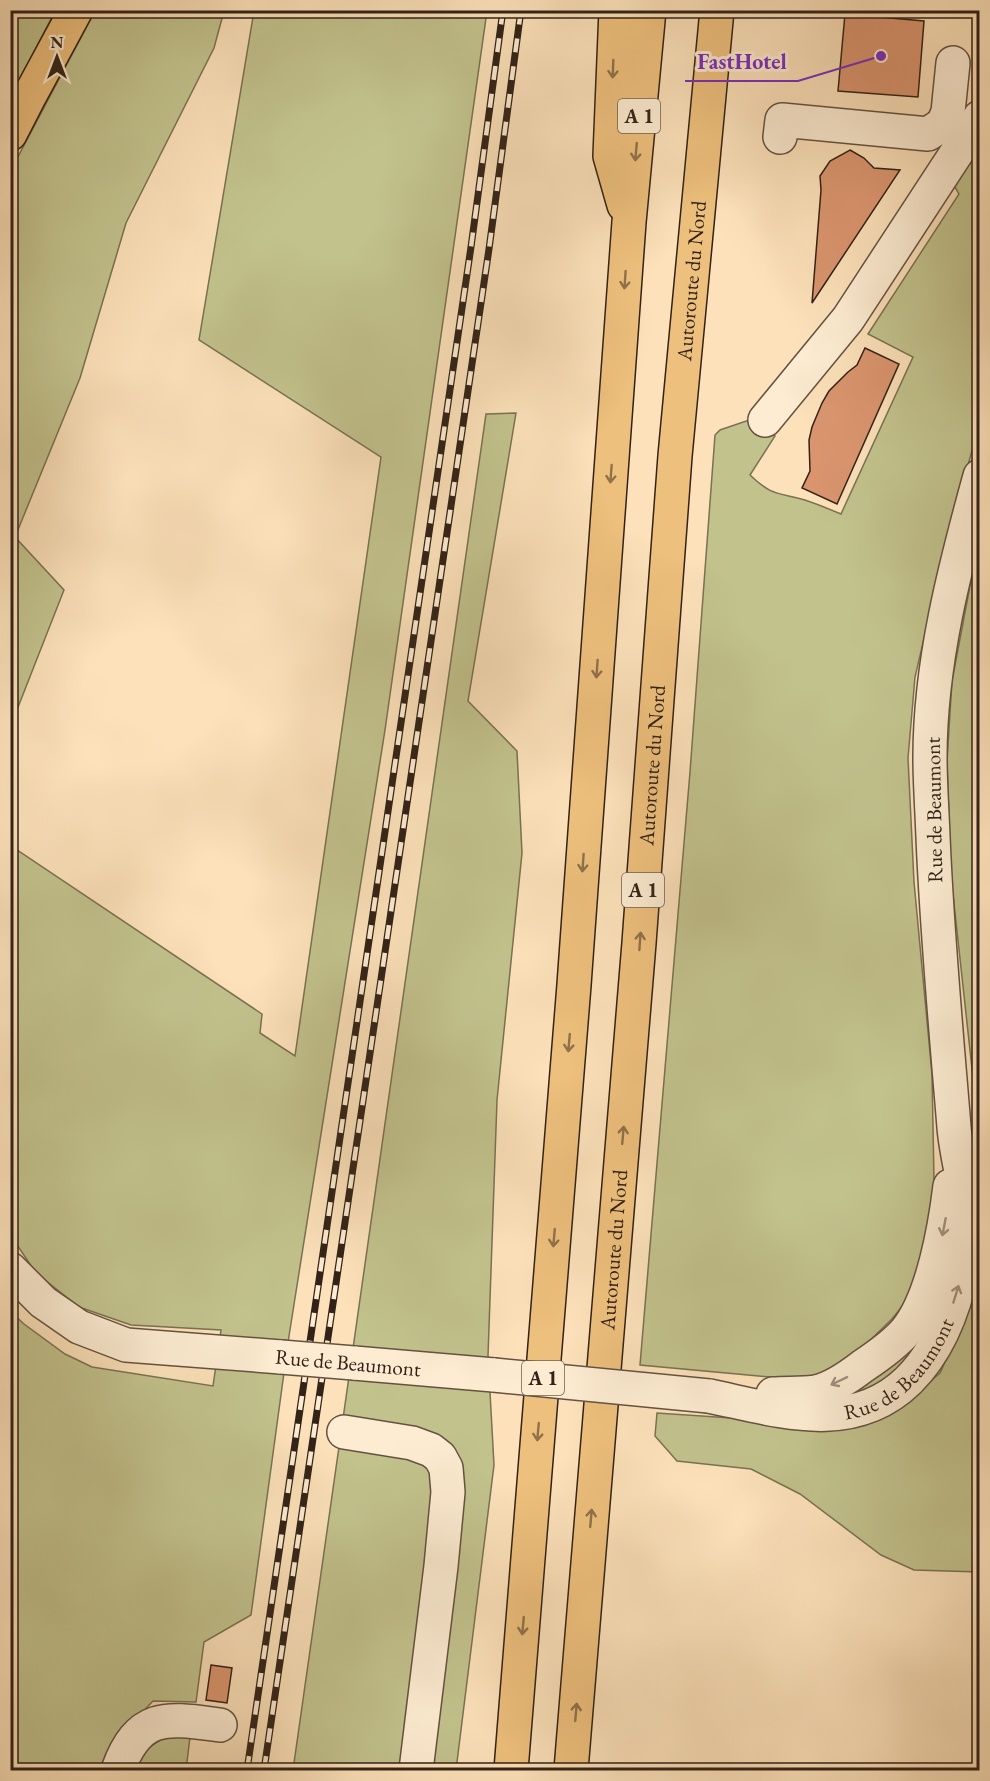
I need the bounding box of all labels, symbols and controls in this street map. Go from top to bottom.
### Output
north arrow [27,27,87,87]
text: N [51,32,64,53]
callout: FastHotel [685,41,798,81]
text: FastHotel [697,47,787,76]
one-way arrow [608,58,619,78]
road number: A 1 [618,99,660,133]
one-way arrow [630,142,641,162]
street label: Autoroute du Nord [670,199,712,363]
one-way arrow [619,270,630,289]
one-way arrow [605,464,616,484]
one-way arrow [591,658,602,678]
street label: Autoroute du Nord [632,684,671,847]
street label: Rue de Beaumont [919,736,948,883]
one-way arrow [577,853,588,873]
road number: A 1 [622,873,664,907]
one-way arrow [634,931,645,951]
one-way arrow [563,1033,574,1053]
one-way arrow [618,1126,629,1146]
street label: Autoroute du Nord [593,1168,633,1332]
one-way arrow [938,1217,949,1237]
one-way arrow [548,1227,559,1247]
one-way arrow [951,1285,962,1304]
street label: Rue de Beaumont [841,1314,960,1426]
street label: Rue de Beaumont [274,1343,422,1382]
road number: A 1 [522,1361,564,1395]
one-way arrow [831,1376,849,1387]
one-way arrow [533,1422,544,1441]
one-way arrow [586,1508,597,1528]
one-way arrow [517,1616,528,1636]
one-way arrow [571,1703,582,1723]

